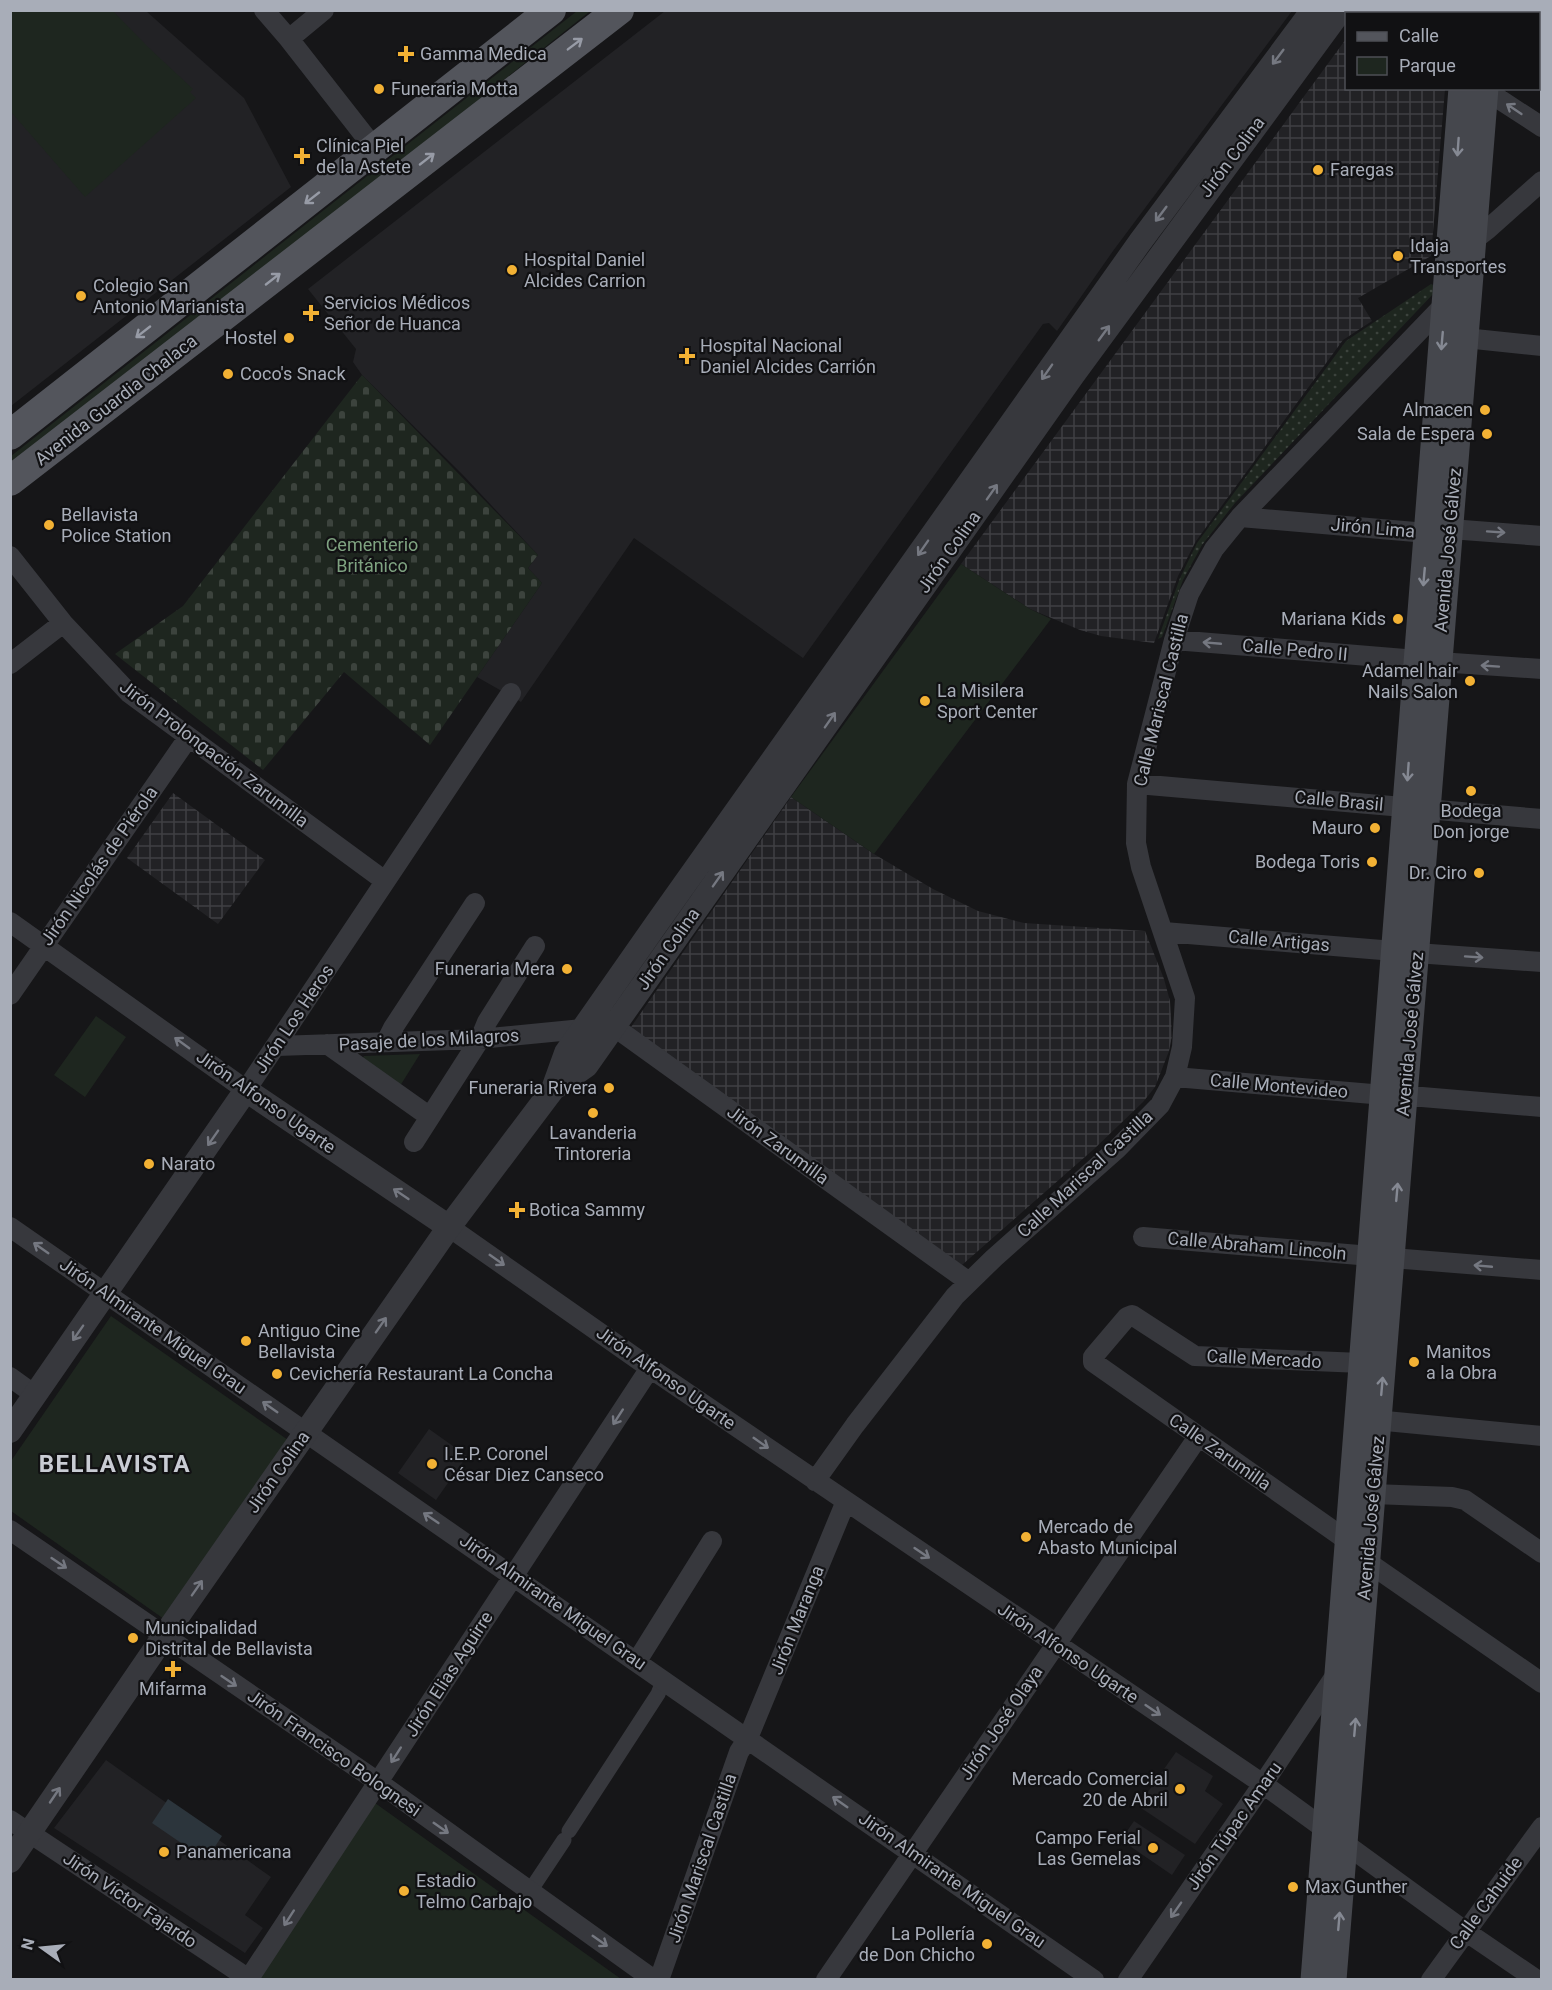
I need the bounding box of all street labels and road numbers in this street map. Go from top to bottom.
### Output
street label: Jirón Colina [1195,112,1269,201]
street label: Avenida Guardia Chalaca [31,330,201,469]
street label: Avenida José Gálvez [1430,467,1465,633]
street label: Jirón Colina [913,507,985,597]
street label: Jirón Lima [1330,513,1416,542]
street label: Calle Mariscal Castilla [1129,611,1192,788]
street label: Calle Pedro II [1242,634,1349,665]
street label: Jirón Prolongación Zarumilla [116,676,313,831]
street label: Jirón Nicolás de Piérola [36,782,162,949]
street label: Calle Brasil [1294,786,1384,815]
street label: Jirón Colina [632,904,704,994]
street label: Calle Artigas [1227,926,1331,955]
street label: Avenida José Gálvez [1392,951,1427,1117]
street label: Jirón Los Heros [250,960,338,1077]
street label: Pasaje de los Milagros [338,1024,520,1055]
street label: Jirón Alfonso Ugarte [193,1046,340,1158]
street label: Calle Montevideo [1209,1069,1349,1102]
street label: Jirón Zarumilla [723,1101,833,1188]
street label: Calle Mariscal Castilla [1013,1106,1157,1242]
street label: Calle Abraham Lincoln [1167,1227,1347,1264]
street label: Jirón Almirante Miguel Grau [56,1253,251,1398]
street label: Jirón Alfonso Ugarte [593,1322,740,1434]
street label: Calle Mercado [1206,1345,1322,1372]
street label: Calle Zarumilla [1165,1409,1275,1494]
street label: Jirón Colina [242,1427,314,1517]
street label: Avenida José Gálvez [1353,1435,1388,1601]
street label: Jirón Almirante Miguel Grau [456,1529,651,1674]
street label: Jirón Maranga [765,1562,828,1677]
street label: Jirón Alfonso Ugarte [994,1598,1143,1707]
street label: Jirón Elias Aguirre [400,1607,497,1740]
street label: Jirón José Olaya [955,1662,1046,1784]
street label: Jirón Francisco Bolognesi [244,1685,425,1820]
street label: Jirón Túpac Amaru [1182,1758,1286,1894]
street label: Jirón Mariscal Castilla [663,1770,740,1945]
street label: Jirón Almirante Miguel Grau [855,1807,1050,1952]
street label: Jirón Víctor Fajardo [59,1847,201,1952]
street label: Calle Cahuide [1445,1852,1526,1953]

